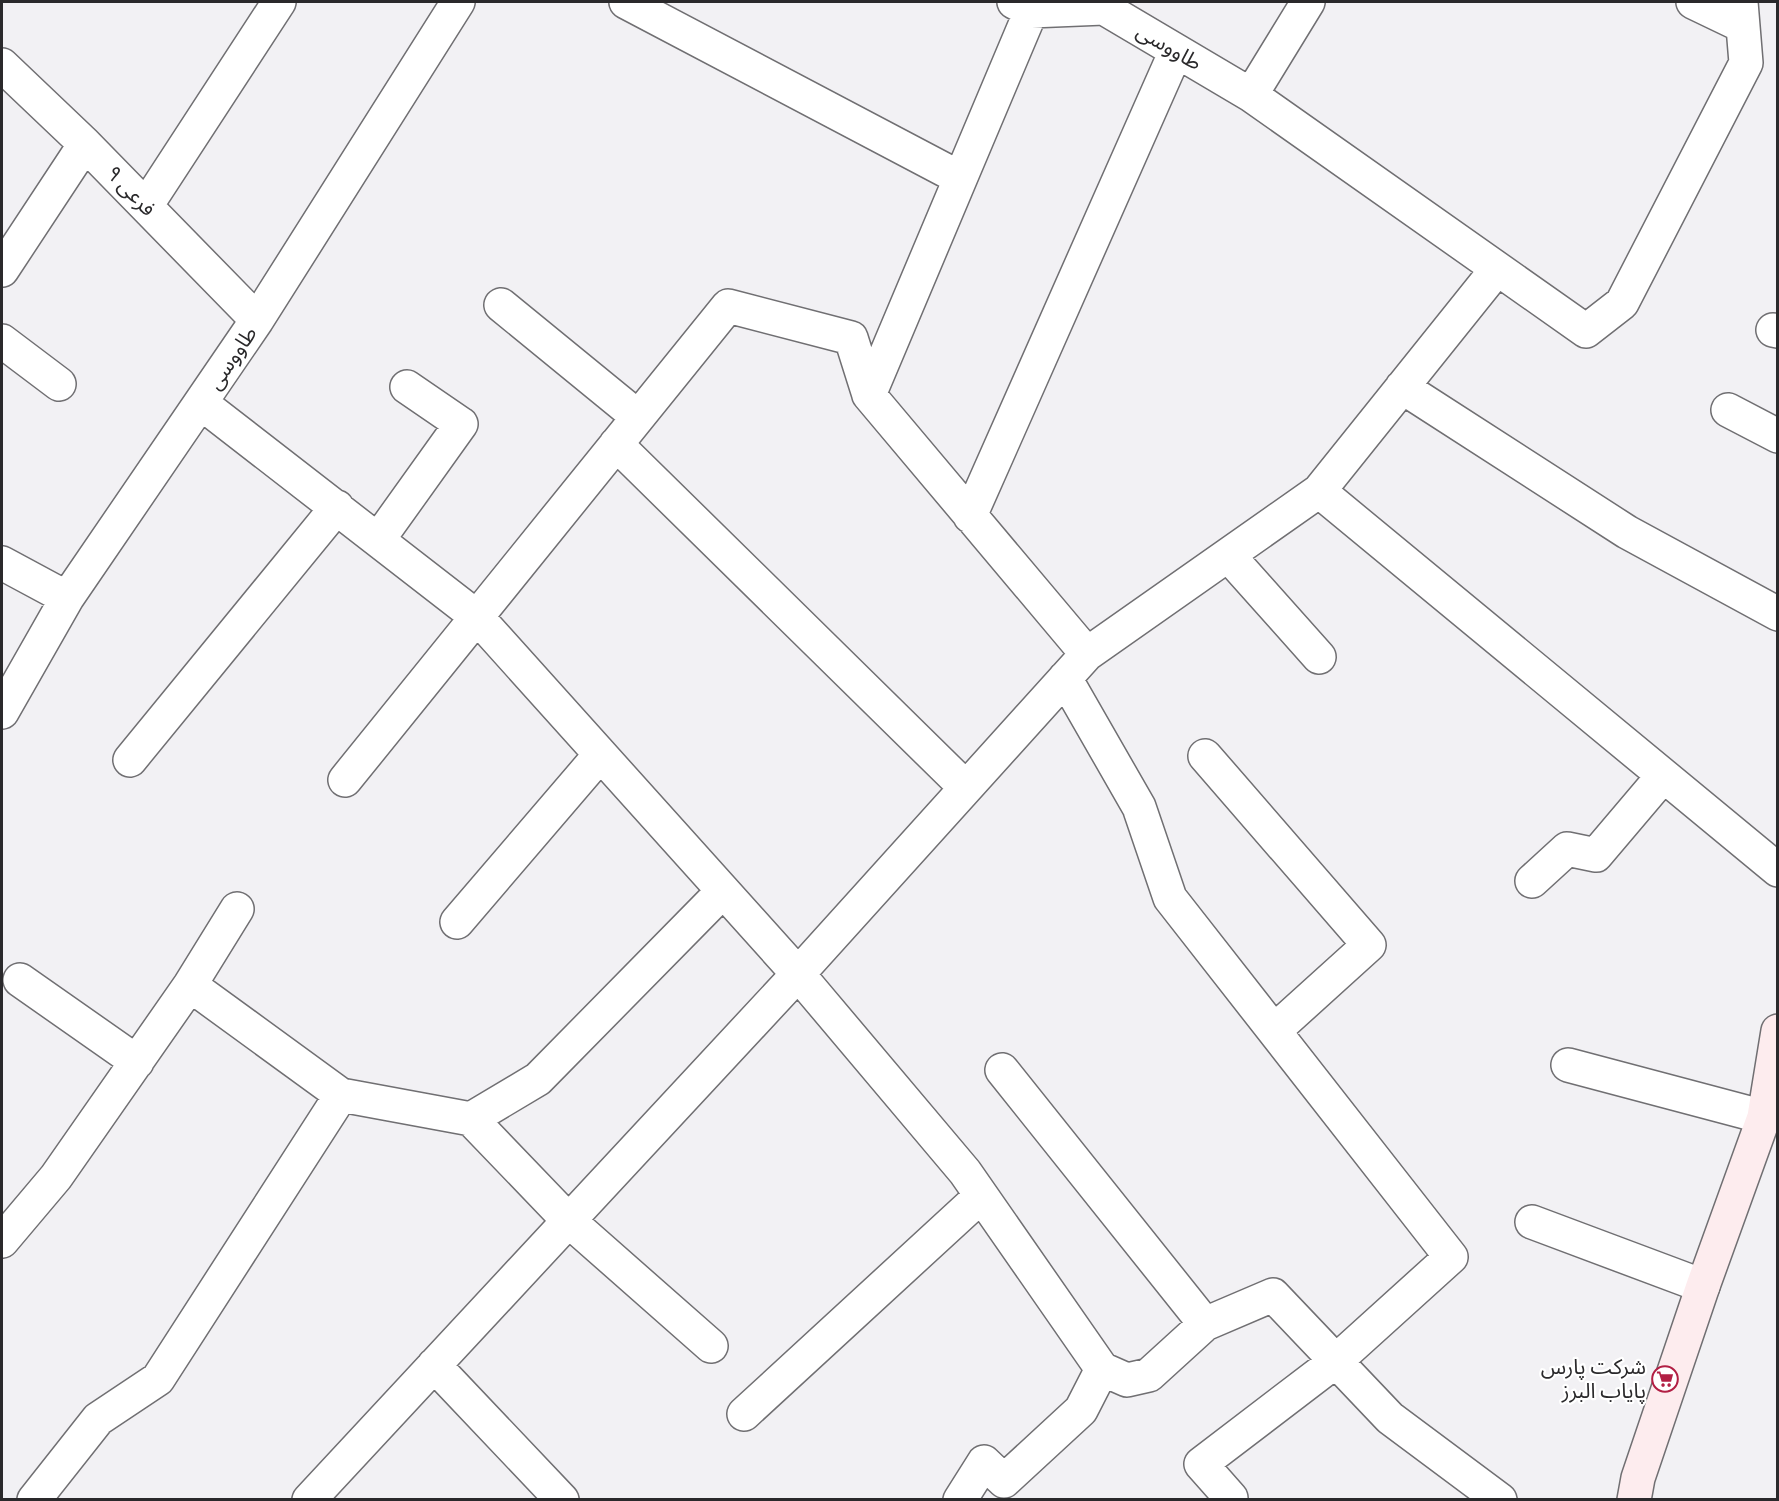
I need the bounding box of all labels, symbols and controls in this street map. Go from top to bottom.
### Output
street label: طاووسی [1131,16,1207,77]
street label: فرعی ۹ [100,159,163,222]
street label: طاووسی [200,320,263,395]
place label: شرکت پارس پایاب البرز [1541,1352,1646,1405]
supermarket icon: شرکت پارس پایاب البرز [1650,1364,1680,1394]

